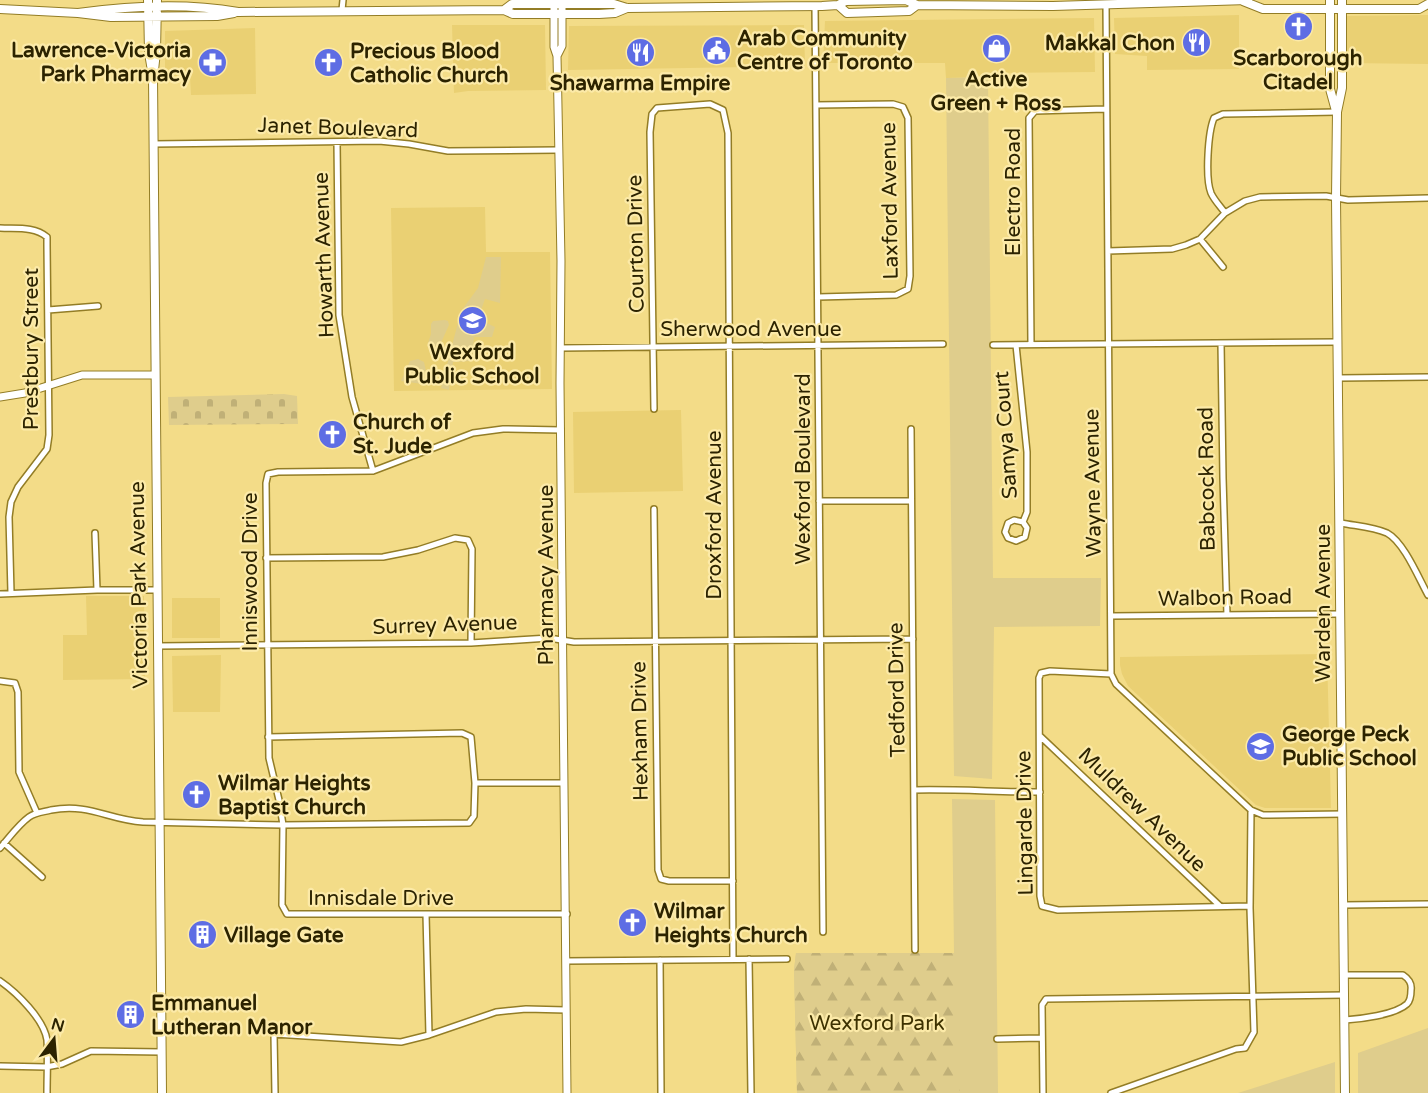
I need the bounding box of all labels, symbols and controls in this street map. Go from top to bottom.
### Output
church icon: Scarborough Citadel [1282,11,1314,43]
place label: Arab Community Centre of Toronto [737,26,913,75]
restaurant icon: Makkal Chon [1180,27,1212,59]
place label: Makkal Chon [1045,31,1175,56]
shop icon: Active Green + Ross [980,32,1012,64]
public building icon: Arab Community Centre of Toronto [700,34,732,66]
restaurant icon: Shawarma Empire [624,36,656,68]
place label: Lawrence-Victoria Park Pharmacy [11,38,192,87]
place label: Precious Blood Catholic Church [350,39,509,88]
pharmacy icon: Lawrence-Victoria Park Pharmacy [196,46,228,78]
place label: Scarborough Citadel [1233,46,1363,95]
church icon: Precious Blood Catholic Church [313,47,345,79]
place label: Active Green + Ross [931,67,1061,116]
place label: Shawarma Empire [550,71,730,96]
street label: Janet Boulevard [257,113,419,143]
street label: Laxford Avenue [876,122,904,280]
street label: Electro Road [1001,128,1026,256]
street label: Howarth Avenue [309,172,339,338]
street label: Courton Drive [622,174,650,313]
street label: Prestbury Street [19,268,44,430]
school or university icon: Wexford Public School [456,305,488,337]
street label: Sherwood Avenue [660,317,842,342]
place label: Wexford Public School [405,340,539,389]
street label: Samya Court [989,370,1023,500]
street label: Wexford Boulevard [791,373,816,565]
street label: Babcock Road [1193,407,1221,551]
street label: Wayne Avenue [1079,408,1107,557]
place label: Church of St. Jude [353,410,452,459]
church icon: Church of St. Jude [316,418,348,450]
street label: Droxford Avenue [702,430,727,600]
street label: Victoria Park Avenue [125,481,153,689]
street label: Pharmacy Avenue [534,484,559,665]
street label: Inniswood Drive [238,492,263,652]
street label: Warden Avenue [1311,524,1336,682]
street label: Walbon Road [1158,584,1292,612]
street label: Surrey Avenue [372,610,518,640]
street label: Tedford Drive [883,622,911,758]
street label: Hexham Drive [626,661,654,801]
place label: George Peck Public School [1282,722,1417,771]
school or university icon: George Peck Public School [1245,730,1277,762]
street label: Muldrew Avenue [1073,743,1211,877]
street label: Lingarde Drive [1011,750,1039,896]
place label: Wilmar Heights Baptist Church [218,771,371,820]
church icon: Wilmar Heights Baptist Church [181,779,213,811]
street label: Innisdale Drive [308,886,454,911]
place label: Wilmar Heights Church [654,899,808,948]
church icon: Wilmar Heights Church [617,907,649,939]
building icon: Village Gate [187,919,219,951]
place label: Village Gate [224,923,344,948]
place label: Emmanuel Lutheran Manor [151,991,313,1040]
building icon: Emmanuel Lutheran Manor [114,999,146,1031]
north arrow [24,1009,84,1069]
park label: Wexford Park [809,1011,945,1036]
text: N [49,1014,67,1037]

